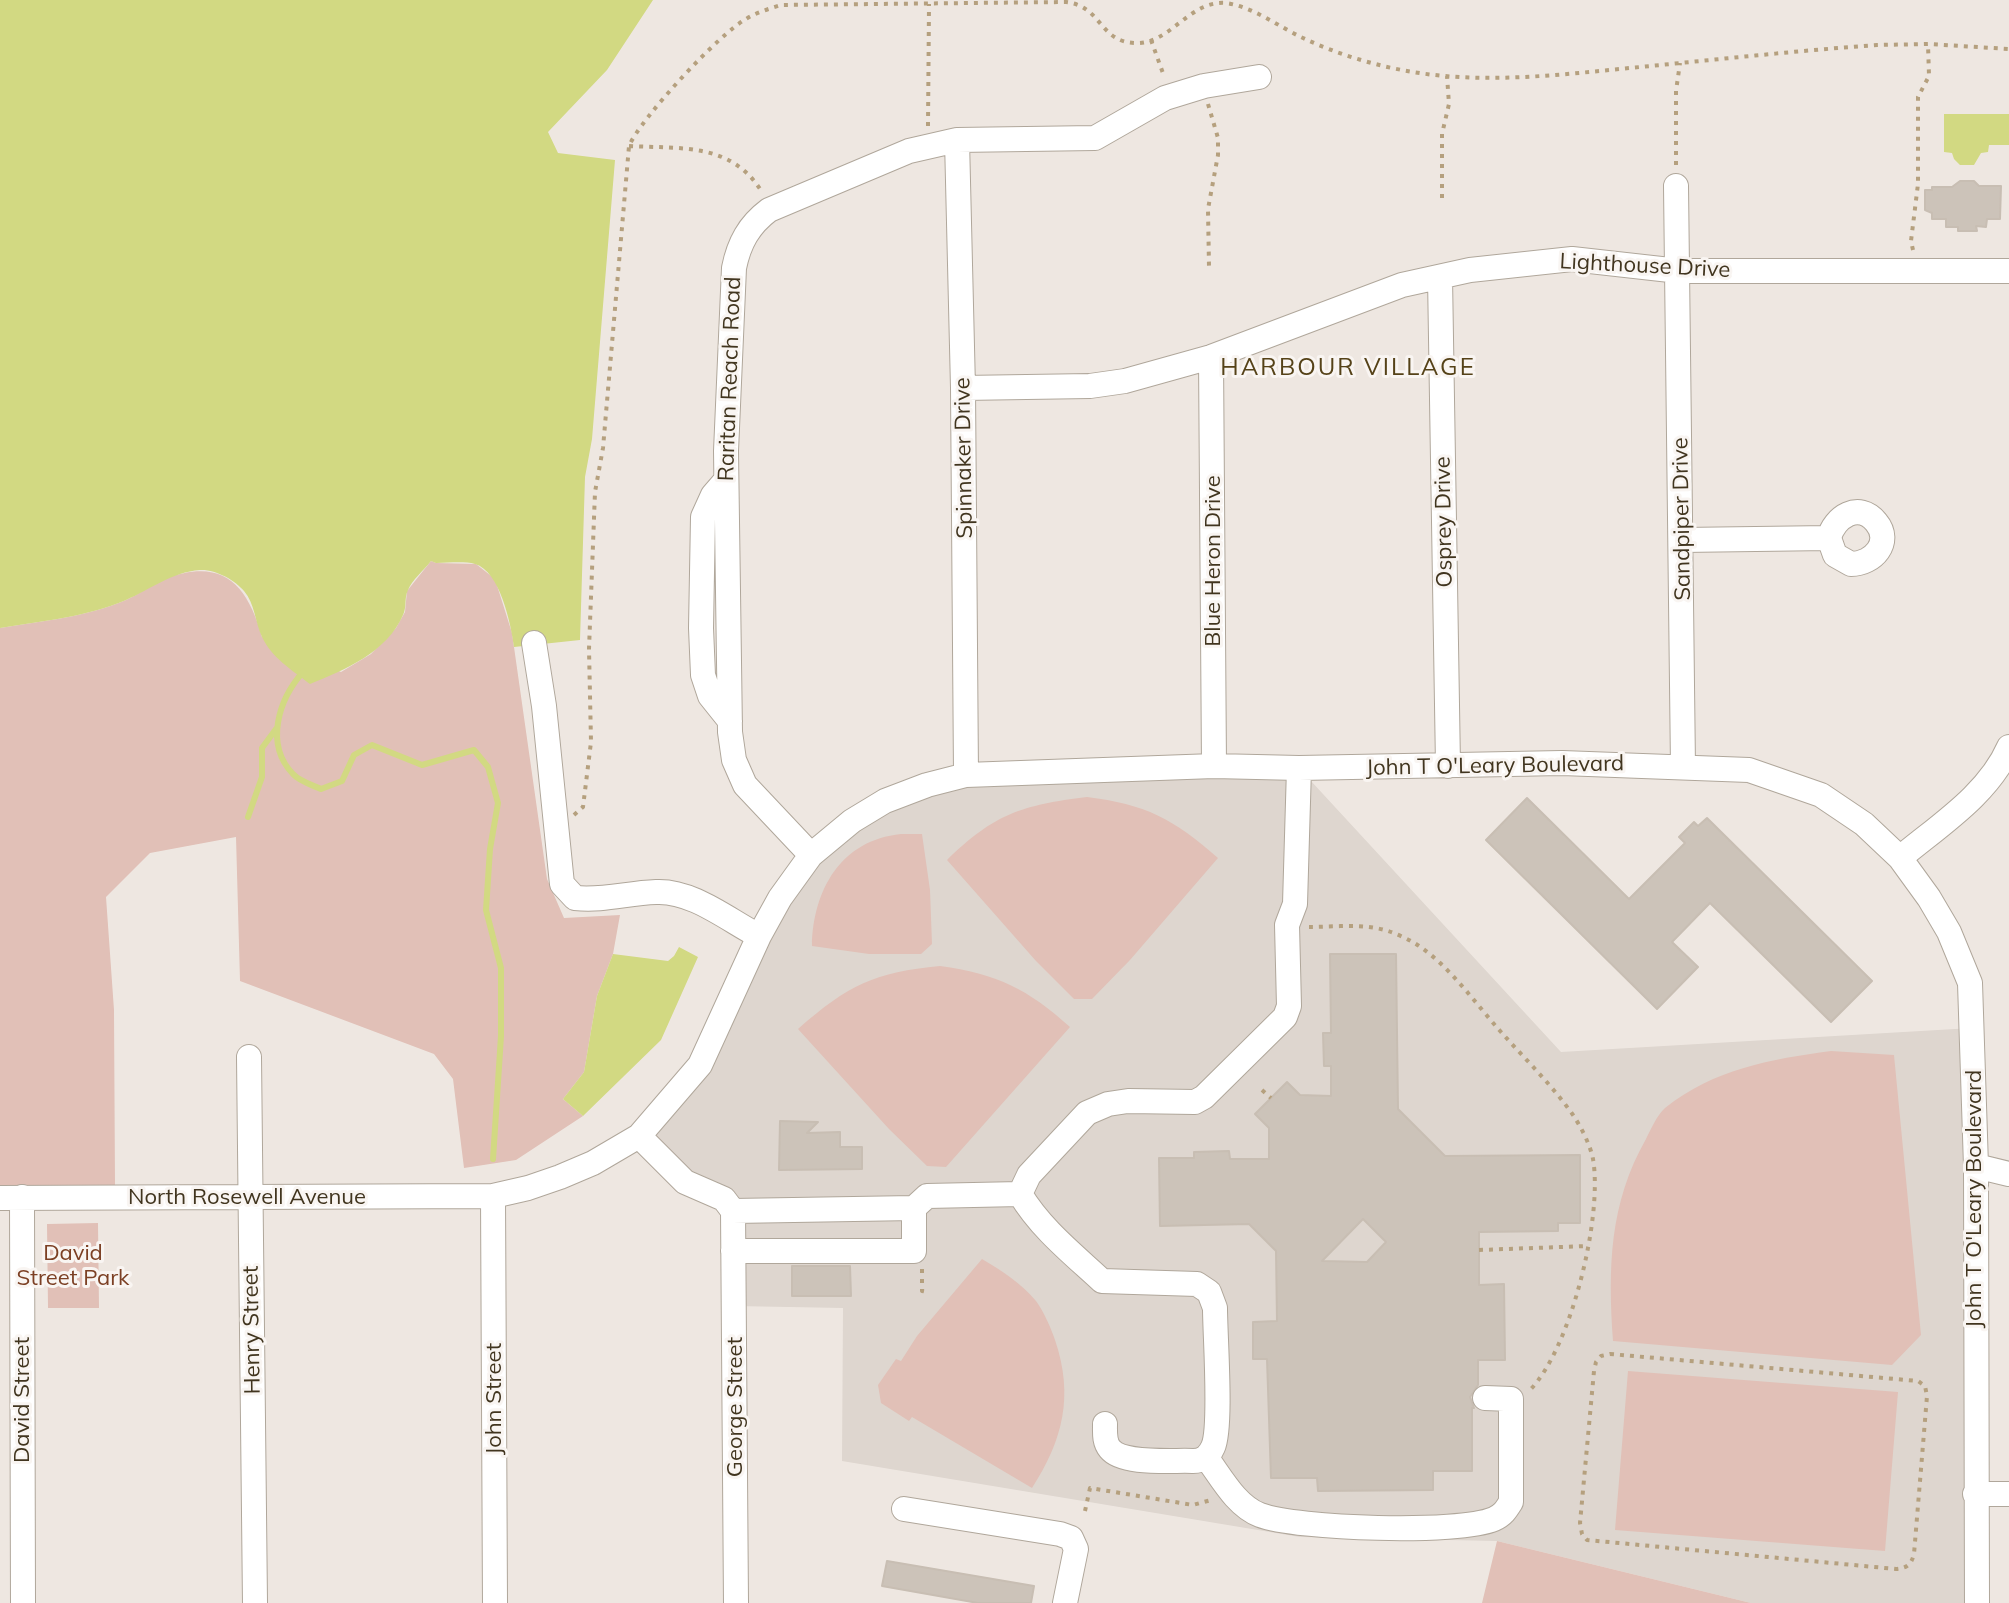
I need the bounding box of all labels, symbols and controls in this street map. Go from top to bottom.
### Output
street label: Lighthouse Drive [1559,248,1731,284]
street label: Raritan Reach Road [713,276,747,482]
district label: HARBOUR VILLAGE [1220,354,1476,382]
street label: Spinnaker Drive [949,377,979,539]
street label: Sandpiper Drive [1667,437,1697,601]
street label: Osprey Drive [1430,456,1458,588]
street label: Blue Heron Drive [1200,475,1226,647]
street label: John T O'Leary Boulevard [1366,751,1624,781]
street label: John T O'Leary Boulevard [1961,1070,1987,1328]
street label: North Rosewell Avenue [128,1184,366,1210]
park label: David Street Park [17,1240,129,1292]
street label: Henry Street [238,1265,266,1395]
street label: David Street [9,1337,35,1463]
street label: George Street [722,1337,748,1477]
street label: John Street [481,1343,507,1455]

